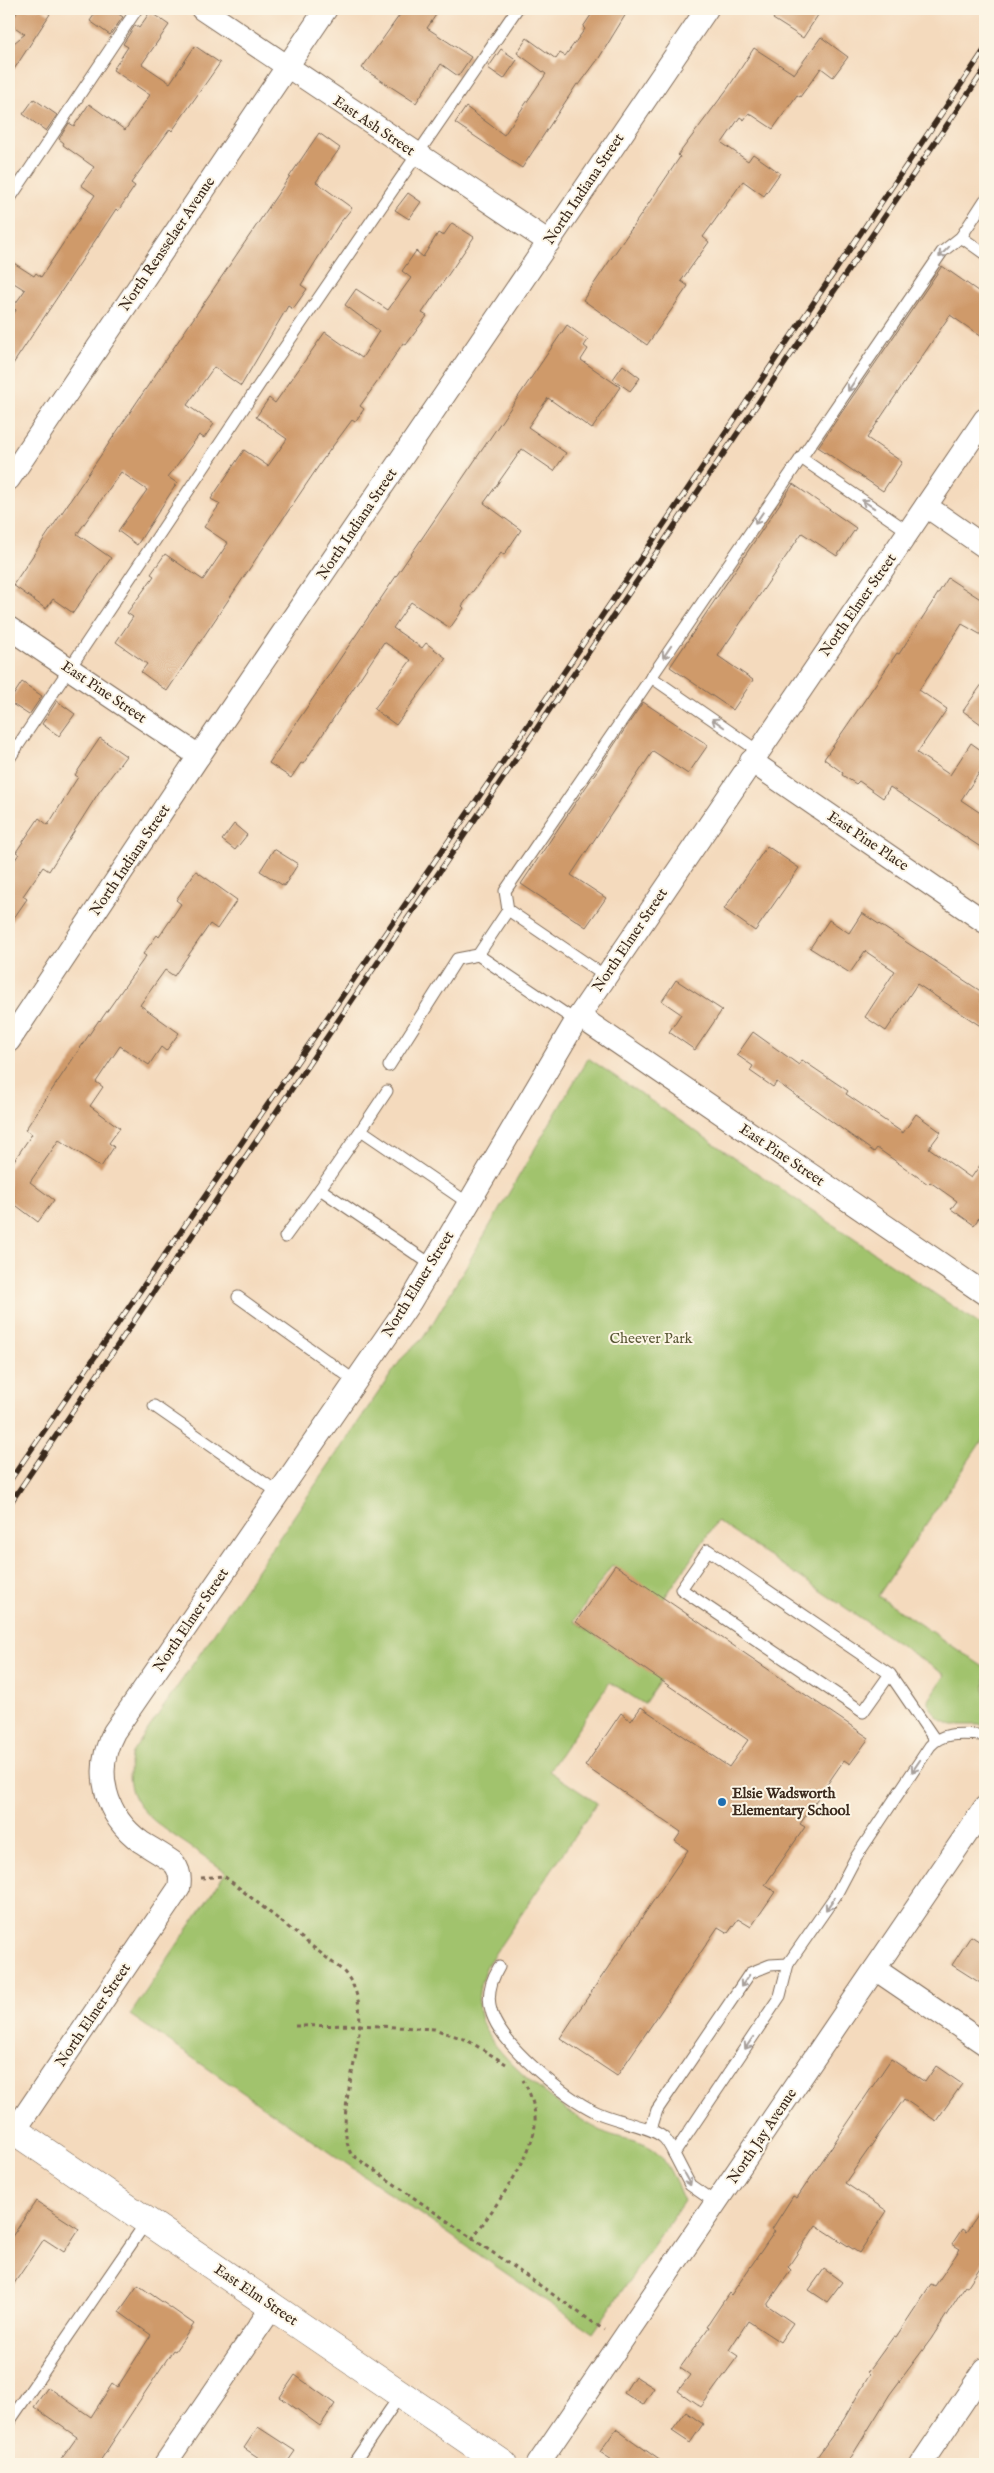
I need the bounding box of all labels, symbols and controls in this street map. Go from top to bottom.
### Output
street label: East Ash Street [330,92,418,160]
street label: North Indiana Street [540,130,628,248]
street label: North Rensselaer Avenue [115,173,219,315]
one-way arrow [938,245,950,258]
one-way arrow [847,378,857,392]
street label: North Indiana Street [313,465,401,583]
one-way arrow [862,499,876,509]
one-way arrow [753,511,764,525]
street label: North Elmer Street [815,550,901,660]
one-way arrow [662,645,672,659]
street label: East Pine Street [58,657,150,727]
one-way arrow [711,718,725,728]
street label: North Indiana Street [86,801,174,919]
street label: East Pine Place [824,807,912,875]
street label: North Elmer Street [588,884,672,996]
street label: East Pine Street [736,1120,828,1190]
street label: North Elmer Street [378,1227,458,1341]
park label: Cheever Park [609,1329,694,1348]
street label: North Elmer Street [149,1564,233,1676]
one-way arrow [911,1759,921,1773]
place label: Elsie Wadsworth Elementary School [732,1784,851,1820]
marker: Elsie Wadsworth Elementary School [716,1796,728,1808]
one-way arrow [825,1897,835,1911]
street label: North Elmer Street [51,1959,135,2071]
one-way arrow [739,1973,749,1987]
one-way arrow [744,2035,754,2049]
street label: North Jay Avenue [723,2085,801,2187]
one-way arrow [682,2171,692,2186]
street label: East Elm Street [210,2260,302,2330]

